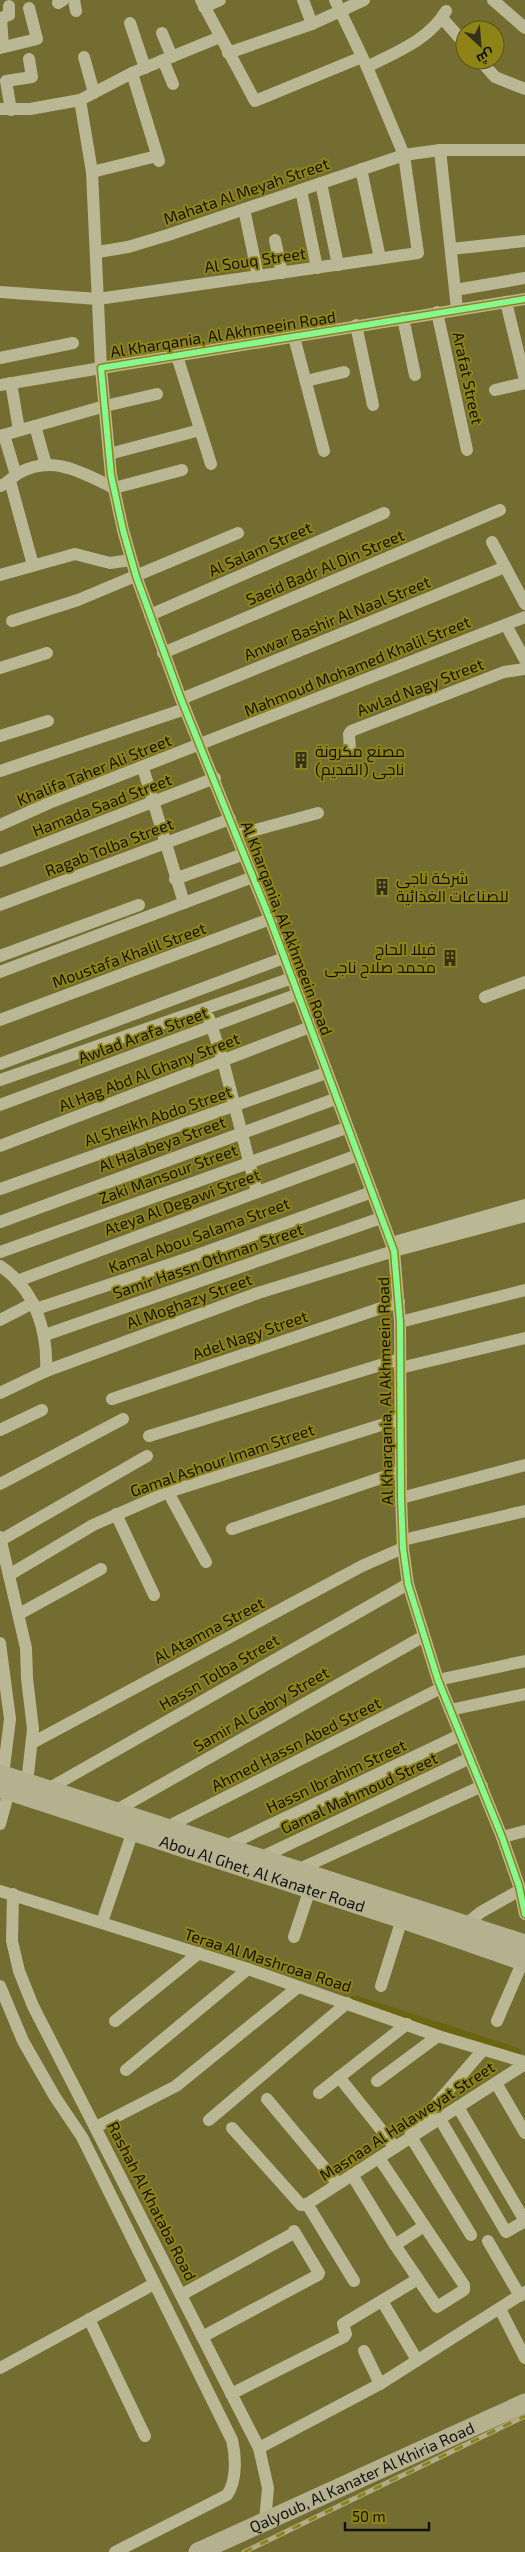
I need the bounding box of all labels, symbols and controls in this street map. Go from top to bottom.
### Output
north arrow [455,20,505,70]
text: ش [474,45,498,69]
street label: Mahata Al Meyah Street [161,153,331,228]
street label: Al Souq Street [203,243,307,276]
street label: Al Kharqania, Al Akhmeein Road [109,306,337,361]
street label: Arafat Street [449,330,488,426]
street label: Al Salam Street [205,517,314,580]
street label: Saeid Badr Al Din Street [243,525,407,608]
street label: Anwar Bashir Al Naal Street [241,571,433,664]
street label: Mahmoud Mohamed Khalil Street [241,611,473,720]
street label: Awlad Nagy Street [354,654,486,719]
street label: Khalifa Taher Ali Street [14,730,174,809]
place label: مصنع مكرونة ناجى (القديم) [315,741,405,781]
building icon: مصنع مكرونة ناجى (القديم) [291,750,311,770]
street label: Hamada Saad Street [30,769,174,840]
street label: Ragab Tolba Street [42,813,176,880]
street label: Al Kharqania, Al Akhmeein Road [238,818,337,1038]
place label: شركة ناجى للصناعات الغذائية [396,868,509,906]
building icon: شركة ناجى للصناعات الغذائية [372,877,392,897]
street label: Moustafa Khalil Street [49,918,208,991]
place label: فيلا الحاج محمد صلاح ناجى [324,939,436,979]
building icon: فيلا الحاج محمد صلاح ناجى [440,948,460,968]
street label: Awlad Arafa Street [75,1002,210,1067]
street label: Al Hag Abd Al Ghany Street [56,1028,242,1115]
street label: Al Sheikh Abdo Street [82,1081,234,1150]
street label: Al Halabeya Street [96,1112,228,1175]
street label: Zaki Mansour Street [96,1140,240,1207]
street label: Ateya Al Degawi Street [101,1164,262,1239]
street label: Kamal Abou Salama Street [106,1193,292,1276]
street label: Samir Hassn Othman Street [110,1219,306,1302]
street label: Al Moghazy Street [123,1269,254,1332]
street label: Al Kharqania, Al Akhmeein Road [373,1277,396,1505]
street label: Adel Nagy Street [190,1306,310,1363]
street label: Gamal Ashour Imam Street [127,1419,316,1500]
street label: Al Atamna Street [150,1592,267,1667]
street label: Hassn Tolba Street [155,1629,282,1714]
street label: Samir Al Gabry Street [190,1662,332,1755]
street label: Ahmed Hassn Abed Street [208,1692,384,1795]
street label: Hassn Ibrahim Street [263,1735,409,1816]
street label: Gamal Mahmoud Street [277,1748,440,1837]
street label: Abou Al Ghet, Al Kanater Road [158,1831,368,1915]
street label: Teraa Al Mashroaa Road [182,1924,354,1996]
street label: Masnaa Al Halaweyat Street [316,2057,498,2184]
street label: Rashah Al Khataba Road [104,2118,201,2283]
street label: Qalyoub, Al Kanater Al Khiria Road [246,2417,477,2537]
scale bar [345,2500,429,2532]
text: 50 m [352,2507,386,2525]

